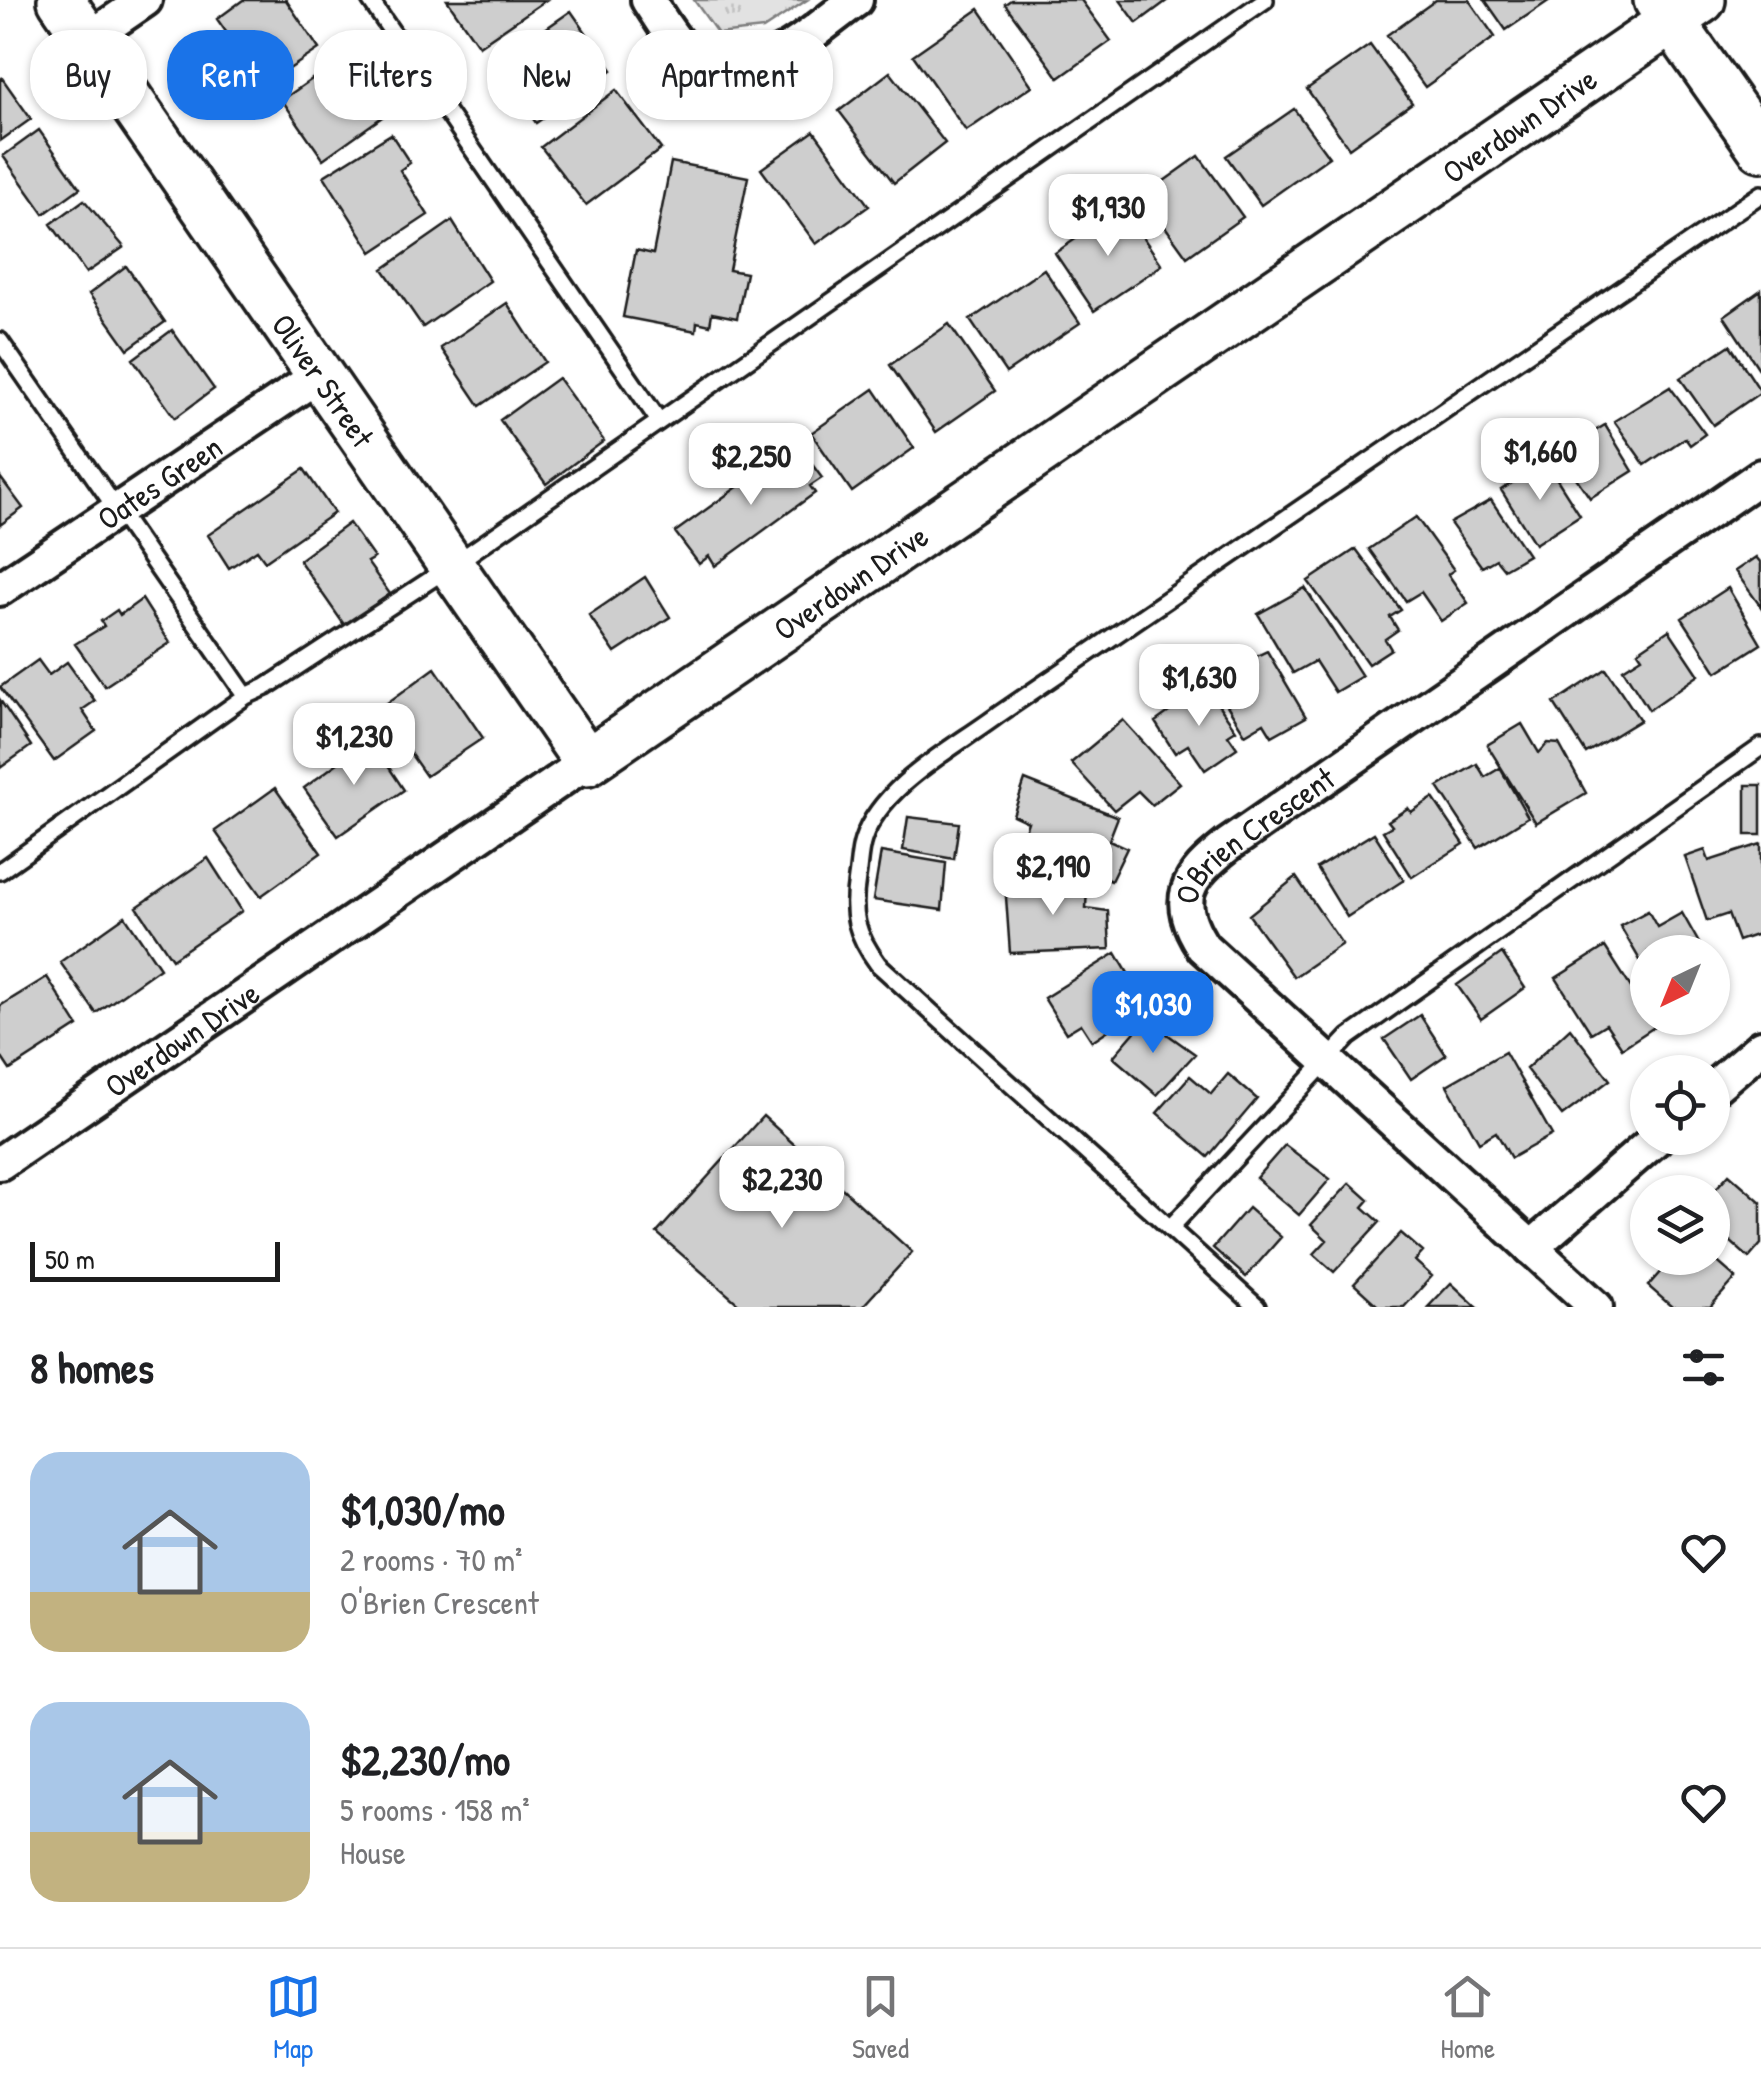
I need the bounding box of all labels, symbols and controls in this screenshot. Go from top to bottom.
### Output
chip: Buy [30,30,147,120]
chip: Rent [167,30,294,120]
chip: Filters [314,30,467,120]
chip: New [487,30,606,120]
chip: Apartment [626,30,833,120]
street label: Overdown Drive [1434,57,1605,193]
pin: $1,930 [1027,174,1189,259]
text: $1,930 [1071,185,1145,228]
street label: Oliver Street [262,305,385,456]
pin: $1,660 [1459,418,1621,503]
pin: $2,250 [670,423,832,508]
street label: Oates Green [89,425,230,539]
text: $1,660 [1503,429,1577,472]
text: $2,250 [711,434,791,477]
street label: Overdown Drive [765,514,936,650]
pin: $1,630 [1118,644,1280,729]
text: $1,630 [1161,655,1237,698]
pin: $1,230 [273,703,435,788]
text: $1,230 [315,714,393,757]
street label: O'Brien Crescent [1164,756,1344,907]
pin: $2,190 [972,833,1134,918]
text: $2,190 [1015,844,1091,887]
north arrow [1630,935,1730,1035]
map controls [1630,935,1730,1275]
street label: Overdown Drive [96,971,267,1107]
pin: $1,030 [1072,971,1234,1056]
text: $1,030 [1114,982,1192,1025]
button: locate [1630,1055,1730,1155]
pin: $2,230 [701,1146,863,1231]
text: $2,230 [741,1157,823,1200]
button: layers [1630,1175,1730,1275]
scale bar [30,1237,280,1282]
text: 50 m [45,1240,95,1278]
text: 8 homes [30,1339,154,1396]
icon: filters [1676,1340,1731,1395]
text: $1,030/mo [340,1481,505,1538]
icon: home [110,1492,230,1612]
icon: heart [1676,1525,1731,1580]
text: 2 rooms · 70 m² [340,1538,522,1581]
text: O'Brien Crescent [340,1581,539,1624]
text: $2,230/mo [340,1731,510,1788]
icon: home [110,1742,230,1862]
icon: heart [1676,1775,1731,1830]
text: 5 rooms · 158 m² [340,1788,530,1831]
text: House [340,1831,406,1874]
tab: Map [266,1969,321,2067]
tab: Saved [852,1969,909,2067]
tab: Home [1440,1969,1495,2067]

